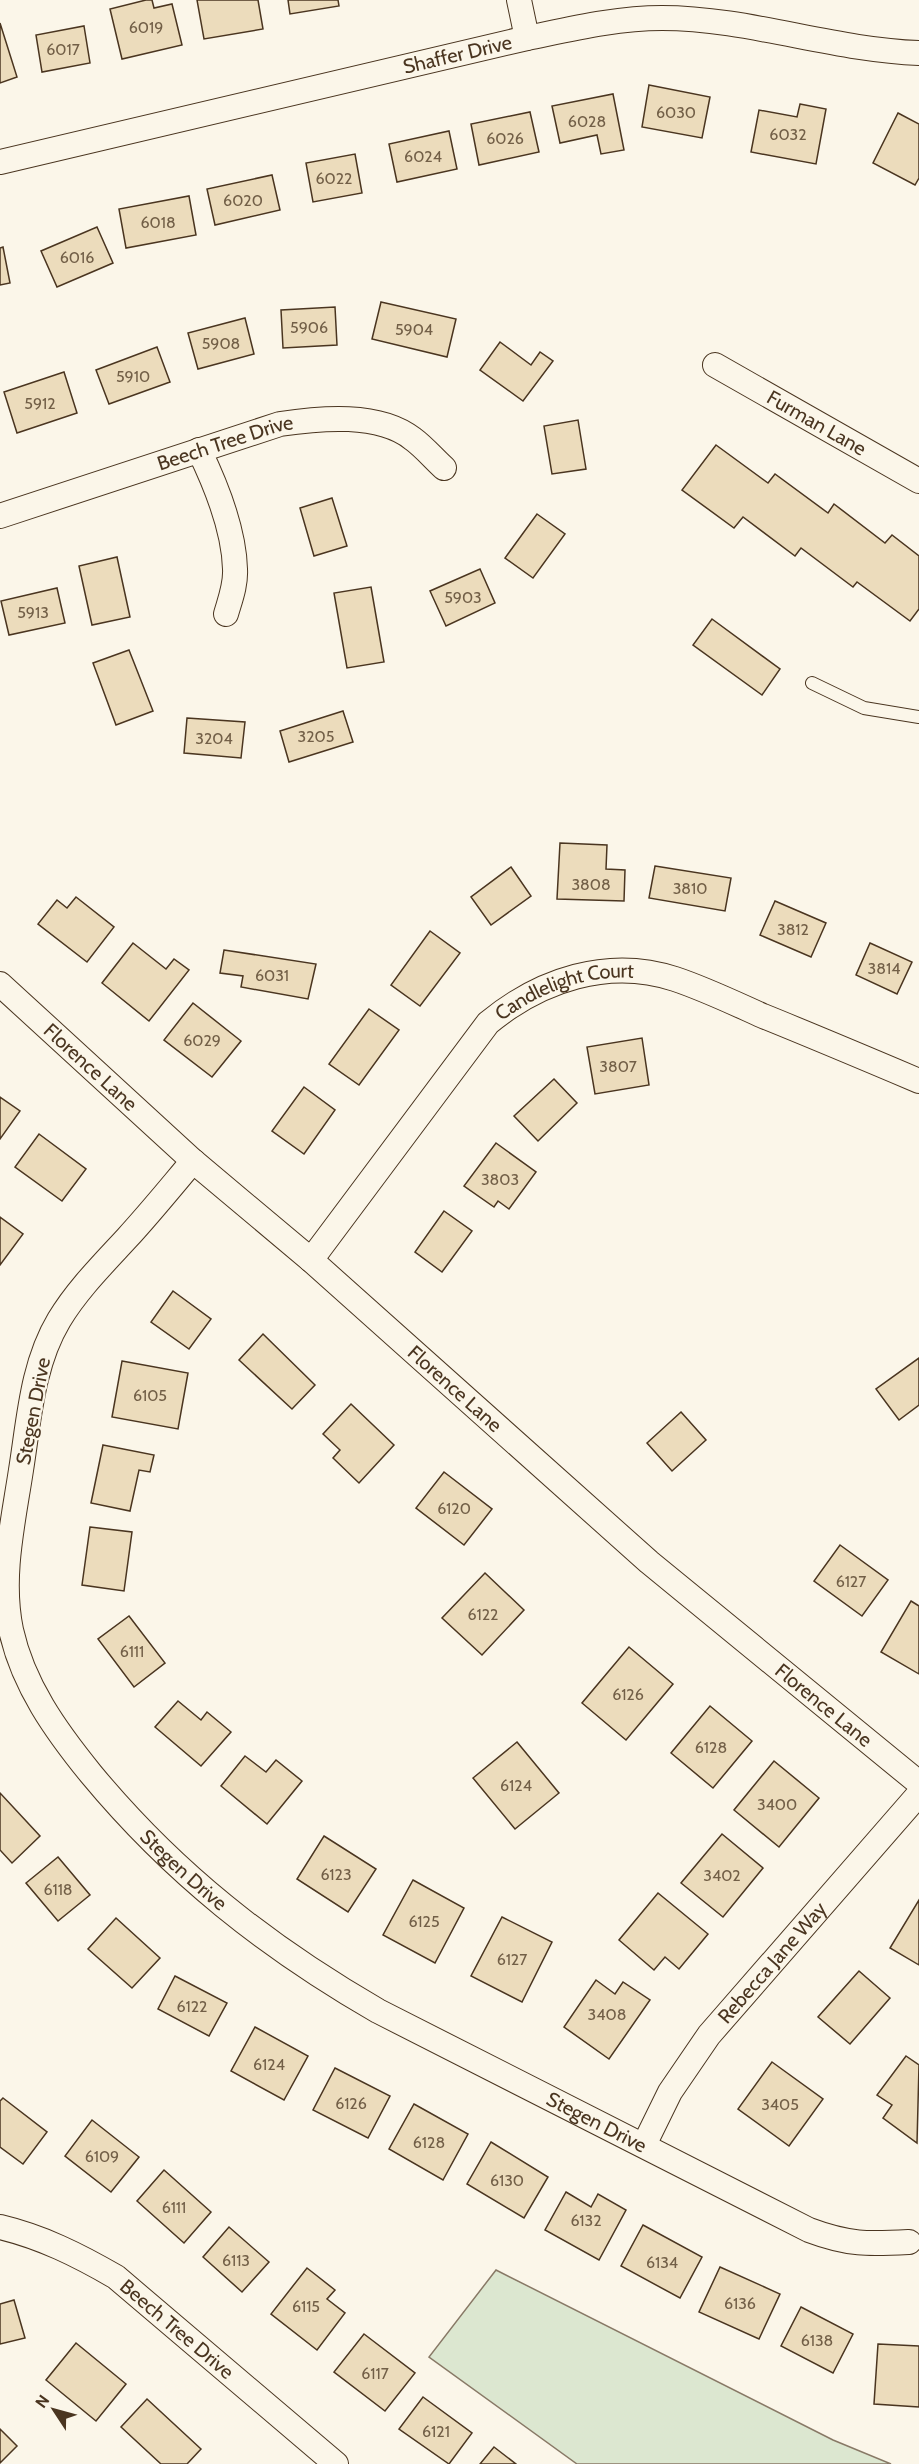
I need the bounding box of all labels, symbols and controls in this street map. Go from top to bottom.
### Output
house number: 6019 [129,18,163,37]
street label: Shaffer Drive [401,30,514,79]
house number: 6017 [46,40,80,59]
house number: 6030 [656,103,696,122]
house number: 6028 [568,112,606,131]
house number: 6032 [769,125,807,144]
house number: 6026 [486,129,524,148]
house number: 6024 [404,147,442,166]
house number: 6022 [315,169,353,188]
house number: 6020 [223,191,263,210]
house number: 6018 [140,213,176,232]
house number: 6016 [60,248,94,267]
house number: 5906 [290,318,328,337]
house number: 5904 [395,320,433,339]
house number: 5908 [202,334,240,353]
house number: 5910 [116,367,150,386]
street label: Furman Lane [763,385,871,461]
house number: 5912 [24,394,56,413]
street label: Beech Tree Drive [154,410,294,476]
house number: 5903 [444,588,482,607]
house number: 5913 [17,603,49,622]
house number: 3205 [298,727,334,746]
house number: 3204 [195,729,233,748]
house number: 3808 [571,875,611,894]
house number: 3810 [673,879,707,898]
house number: 3812 [777,920,809,939]
street label: Candlelight Court [490,958,635,1025]
house number: 3814 [868,959,900,978]
house number: 6031 [255,966,289,985]
street label: Florence Lane [39,1018,142,1116]
house number: 6029 [183,1031,221,1050]
house number: 3807 [599,1057,637,1076]
house number: 3803 [481,1170,519,1189]
street label: Florence Lane [403,1340,507,1437]
street label: Stegen Drive [11,1355,55,1467]
house number: 6105 [133,1386,167,1405]
house number: 6120 [437,1499,471,1518]
house number: 6127 [836,1572,866,1591]
house number: 6122 [468,1605,498,1624]
house number: 6111 [120,1642,144,1661]
street label: Florence Lane [770,1658,877,1752]
house number: 6126 [612,1685,644,1704]
house number: 6128 [695,1738,727,1757]
house number: 6124 [500,1776,532,1795]
house number: 3400 [757,1795,797,1814]
street label: Stegen Drive [135,1824,232,1916]
house number: 6123 [320,1865,352,1884]
house number: 3402 [703,1866,741,1885]
house number: 6118 [43,1880,73,1899]
street label: Rebecca Jane Way [713,1897,831,2028]
house number: 6125 [408,1912,440,1931]
house number: 6127 [497,1950,527,1969]
house number: 6122 [177,1997,207,2016]
house number: 3408 [588,2005,626,2024]
house number: 6124 [253,2055,285,2074]
street label: Stegen Drive [543,2087,651,2158]
house number: 6126 [335,2094,367,2113]
house number: 3405 [761,2095,799,2114]
house number: 6128 [413,2133,445,2152]
house number: 6109 [85,2147,119,2166]
house number: 6130 [490,2171,524,2190]
house number: 6111 [162,2198,186,2217]
house number: 6132 [570,2211,602,2230]
house number: 6113 [222,2251,250,2270]
house number: 6134 [646,2253,678,2272]
street label: Beech Tree Drive [115,2274,239,2384]
house number: 6136 [724,2294,756,2313]
house number: 6115 [292,2297,320,2316]
house number: 6138 [801,2331,833,2350]
house number: 6117 [361,2364,389,2383]
north arrow [24,2380,84,2440]
text: N [31,2391,53,2412]
house number: 6121 [422,2422,450,2441]

